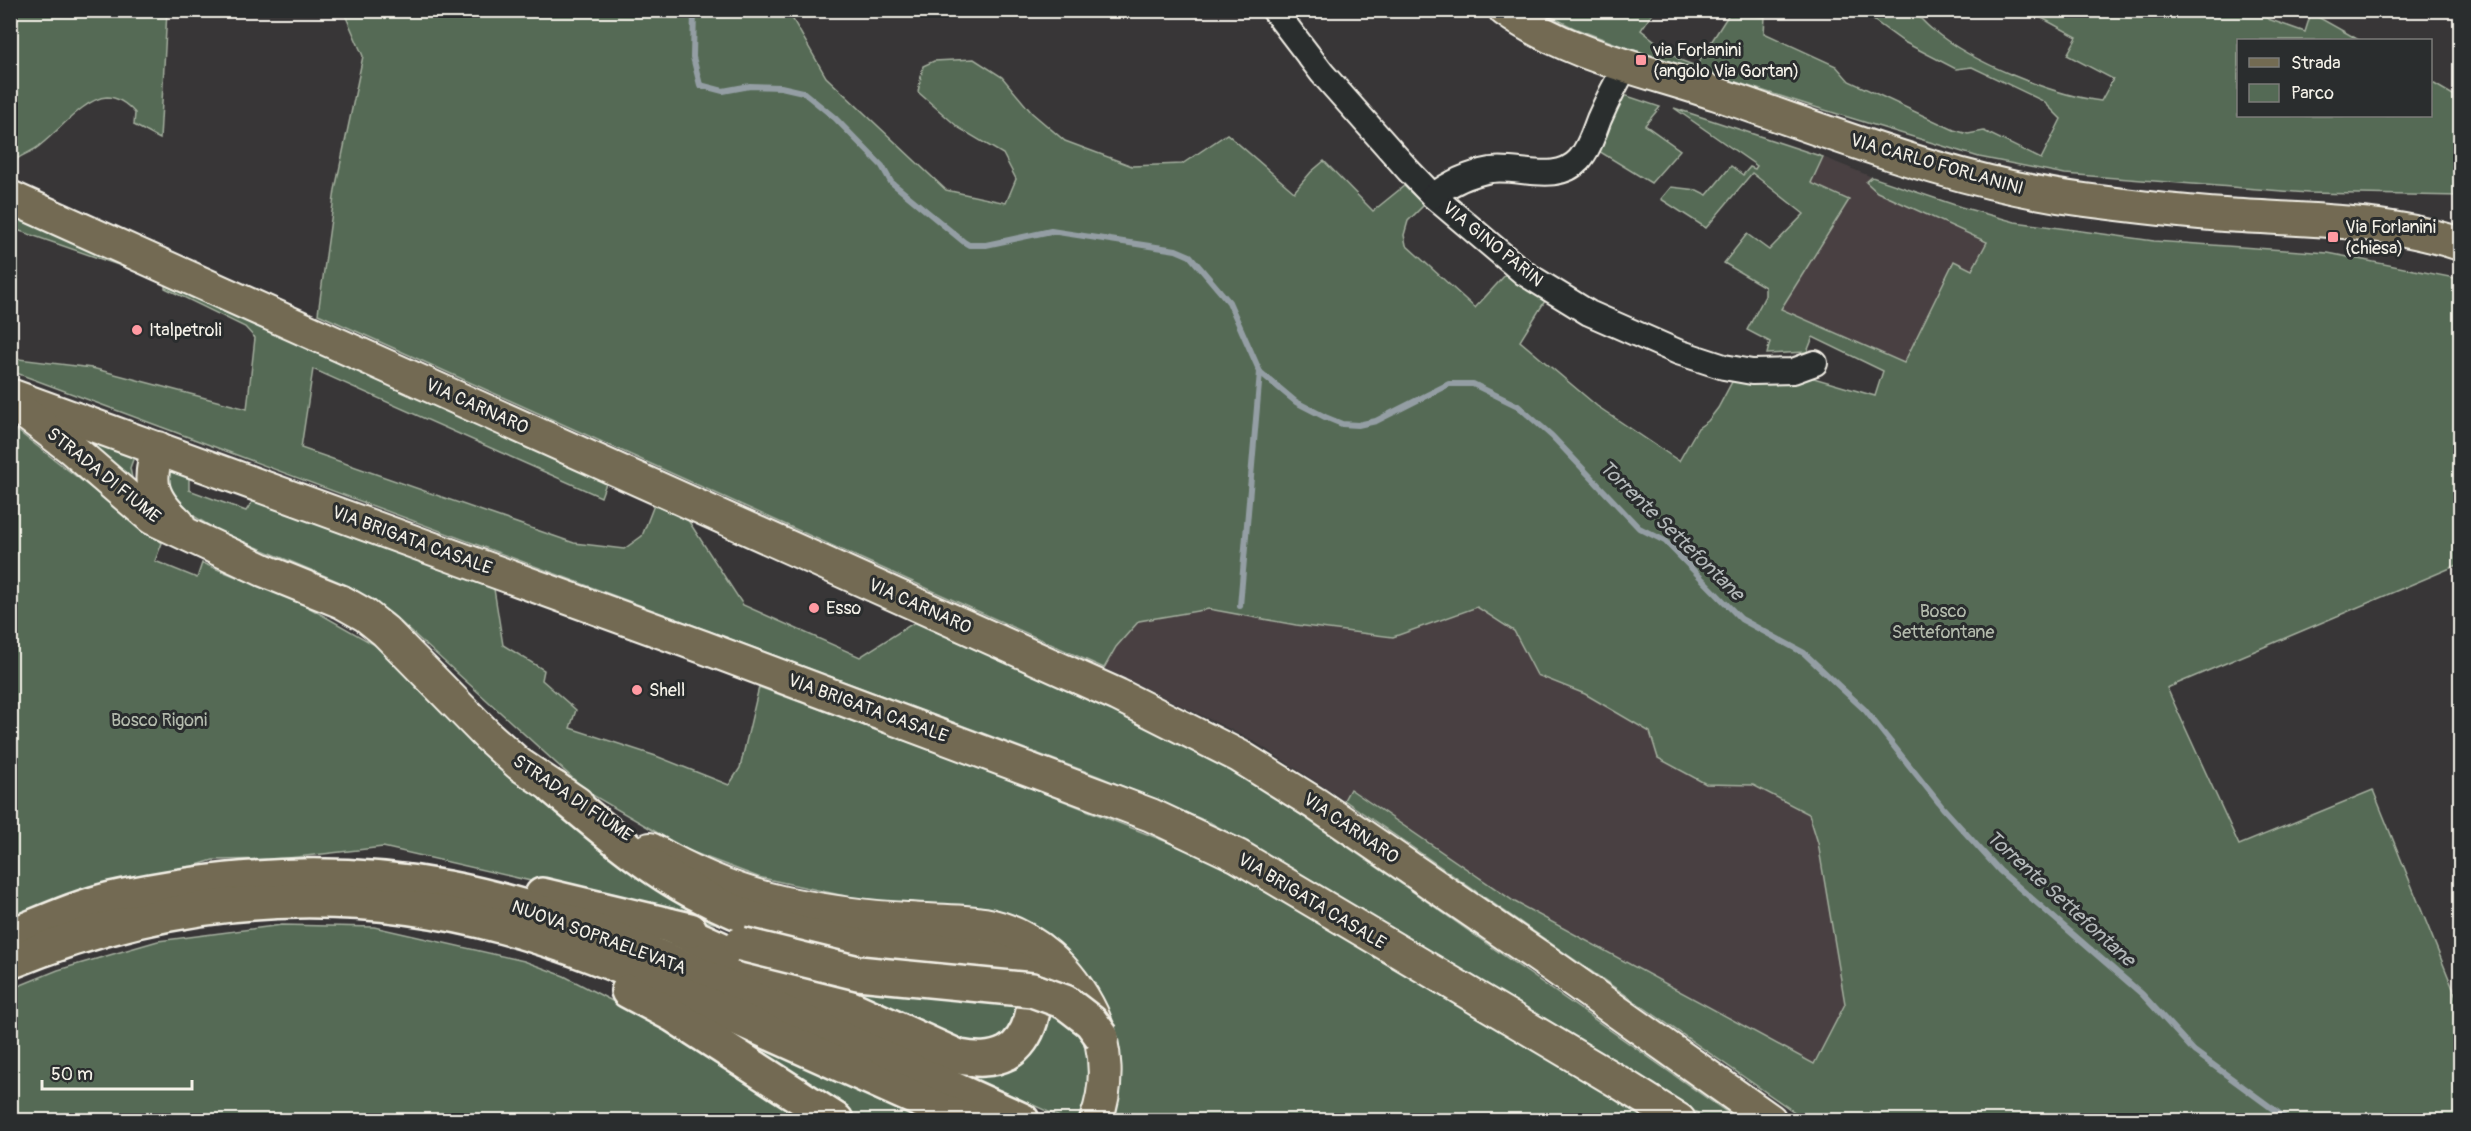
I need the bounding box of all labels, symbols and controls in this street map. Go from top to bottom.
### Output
place label: via Forlanini (angolo Via Gortan) [1652,39,1799,83]
legend [2237,39,2432,117]
text: Strada [2291,52,2341,75]
marker: via Forlanini (angolo Via Gortan) [1634,53,1648,67]
text: Parco [2291,82,2334,105]
street label: VIA CARLO FORLANINI [1848,129,2026,200]
street label: VIA GINO PARIN [1438,197,1548,292]
place label: Via Forlanini (chiesa) [2345,216,2436,260]
marker: Via Forlanini (chiesa) [2326,230,2340,244]
place label: Italpetroli [149,319,222,342]
marker: Italpetroli [130,323,144,337]
street label: VIA CARNARO [422,374,532,439]
street label: STRADA DI FIUME [42,422,165,528]
water label: Torrente Settefontane [1594,455,1751,607]
street label: VIA BRIGATA CASALE [329,501,495,580]
street label: VIA CARNARO [865,574,975,639]
place label: Esso [826,597,861,620]
park label: Bosco Settefontane [1892,600,1994,644]
marker: Esso [807,601,821,615]
street label: VIA BRIGATA CASALE [785,669,951,748]
place label: Shell [649,679,685,702]
marker: Shell [630,683,644,697]
park label: Bosco Rigoni [111,709,207,732]
street label: STRADA DI FIUME [508,750,637,847]
street label: VIA CARNARO [1299,788,1403,869]
water label: Torrente Settefontane [1981,825,2142,973]
street label: VIA BRIGATA CASALE [1233,848,1390,955]
street label: NUOVA SOPRAELEVATA [508,895,690,980]
scale bar [42,1053,192,1091]
text: 50 m [51,1063,93,1086]

